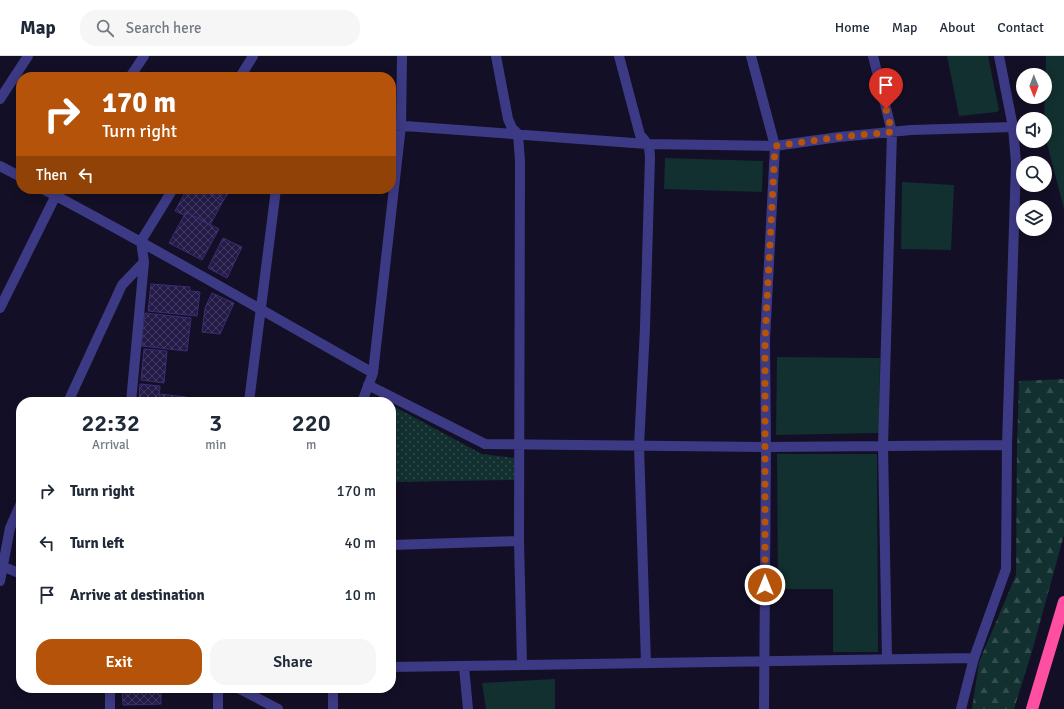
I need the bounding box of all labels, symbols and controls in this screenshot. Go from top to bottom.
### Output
search box [80,10,360,46]
text: Map [20,16,56,40]
icon: search [94,17,116,39]
text: Search here [126,19,201,37]
text: Home [835,19,870,36]
text: Map [892,19,917,36]
text: About [939,19,975,36]
text: Contact [997,19,1044,36]
pin [869,68,903,109]
north arrow [1016,68,1052,104]
map controls [1016,68,1052,236]
icon: arrive [875,74,897,96]
text: 170 m [102,86,176,120]
icon: right [36,88,88,140]
button: sound [1016,112,1052,148]
text: Turn right [102,120,177,142]
button: search [1016,156,1052,192]
icon: left [75,164,97,186]
text: Then [36,166,67,184]
button: layers [1016,200,1052,236]
text: 22:32 [81,408,140,438]
text: 3 [209,408,222,438]
text: 220 [292,408,331,438]
text: Arrival [92,437,129,453]
text: min [205,437,226,453]
text: m [306,437,316,453]
icon: right [36,480,58,502]
text: Turn right [70,482,135,500]
text: 170 m [336,482,376,500]
icon: left [36,532,58,554]
text: Turn left [70,534,124,552]
text: 40 m [345,534,376,552]
position arrow [744,564,786,606]
icon: arrive [36,584,58,606]
text: Arrive at destination [70,586,205,604]
text: 10 m [345,586,376,604]
button: Exit [36,639,202,685]
button: Share [210,639,376,685]

